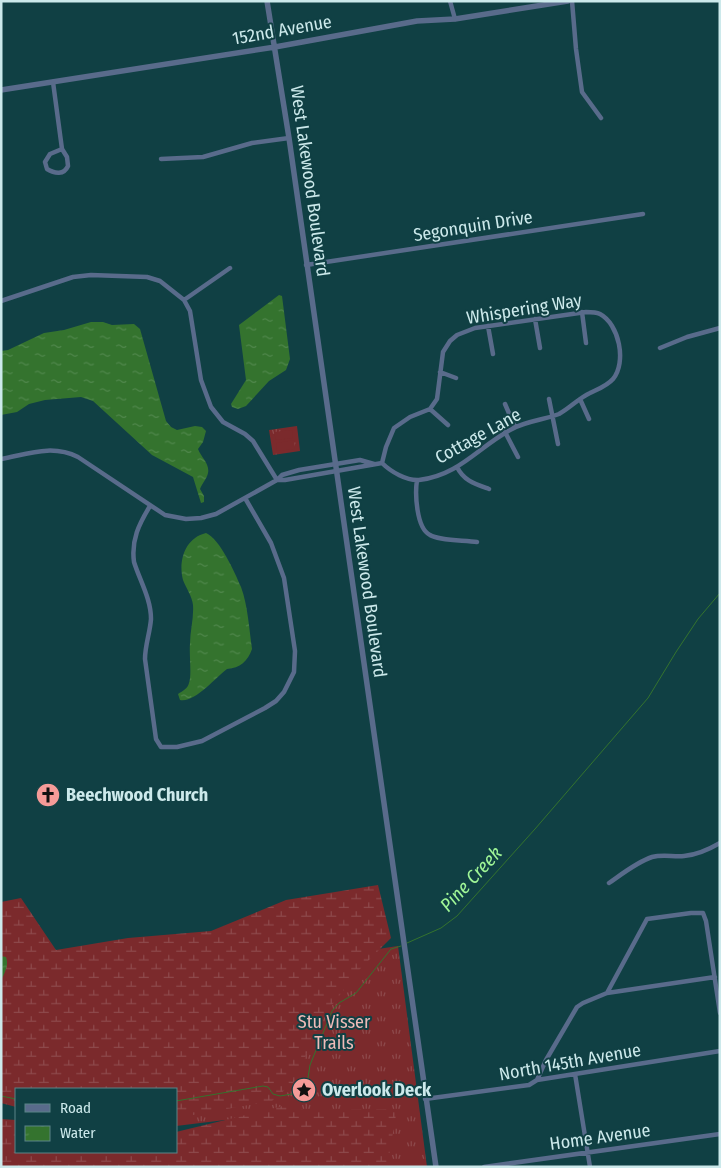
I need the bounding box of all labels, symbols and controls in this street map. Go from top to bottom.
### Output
street label: 152nd Avenue [231,10,333,50]
street label: West Lakewood Boulevard [286,84,334,278]
street label: Segonquin Drive [412,206,534,246]
street label: Whispering Way [465,289,583,329]
street label: Cottage Lane [431,403,525,469]
street label: West Lakewood Boulevard [343,485,391,679]
church icon: Beechwood Church [35,782,61,808]
place label: Beechwood Church [66,784,208,806]
water label: Pine Creek [435,842,507,916]
park label: Stu Visser Trails [298,1011,371,1054]
street label: North 145th Avenue [497,1039,643,1085]
place icon: Overlook Deck [291,1077,317,1103]
place label: Overlook Deck [322,1079,432,1101]
legend [15,1088,178,1153]
text: Road [60,1099,91,1117]
street label: Home Avenue [548,1119,652,1155]
text: Water [60,1124,96,1142]

